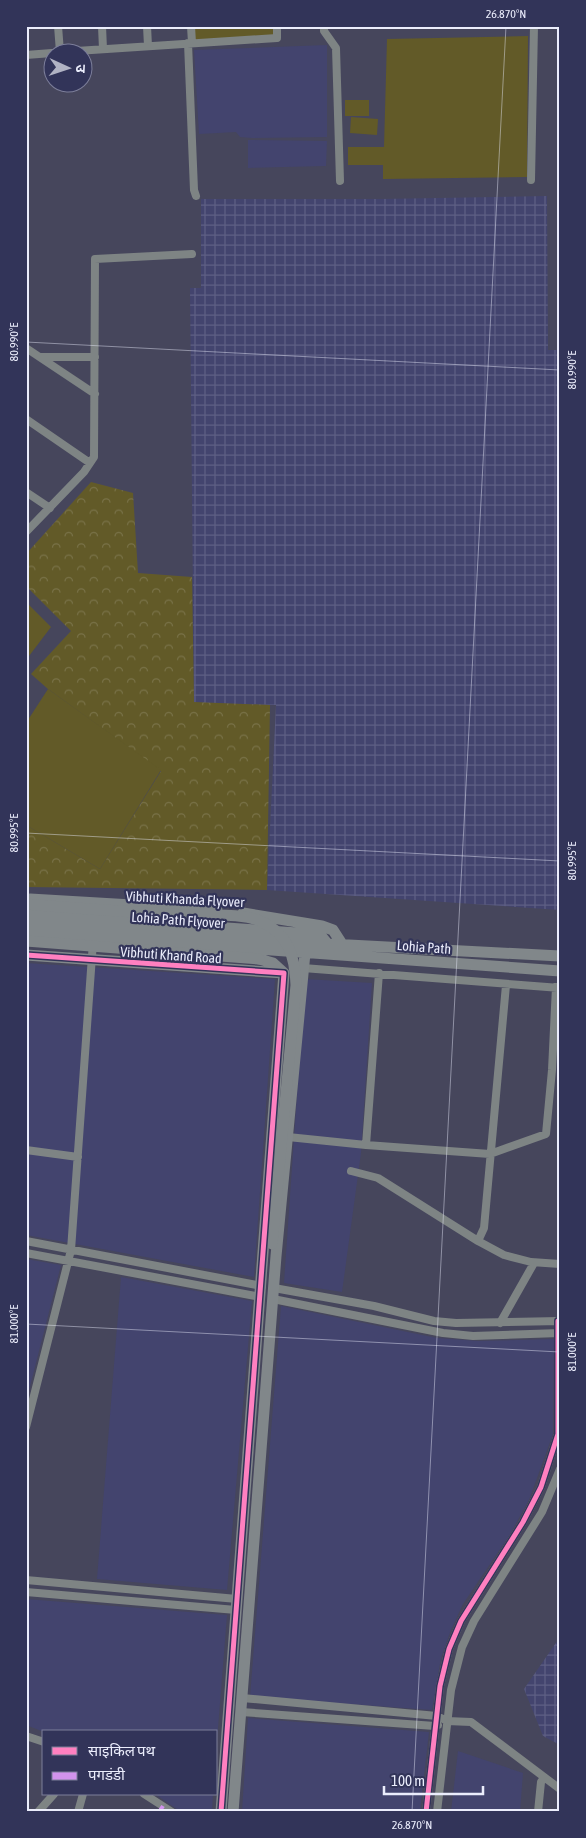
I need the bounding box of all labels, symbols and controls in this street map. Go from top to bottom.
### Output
text: 26.870°N [486,7,526,21]
north arrow [42,42,92,92]
text: उ [73,64,89,74]
text: 80.990°E [7,323,21,361]
text: 80.990°E [565,351,579,389]
text: 80.995°E [7,814,21,852]
text: 80.995°E [565,842,579,880]
street label: Vibhuti Khanda Flyover [125,888,246,910]
street label: Lohia Path Flyover [131,909,226,931]
street label: Lohia Path [396,937,452,957]
street label: Vibhuti Khand Road [120,943,222,967]
text: 81.000°E [7,1305,21,1343]
text: 81.000°E [565,1333,579,1371]
legend [42,1730,218,1796]
text: साइकिल पथ [88,1742,156,1759]
scale bar [384,1763,482,1795]
text: पगडंडी [88,1766,126,1783]
text: 100 m [391,1772,425,1789]
text: 26.870°N [392,1818,432,1832]

